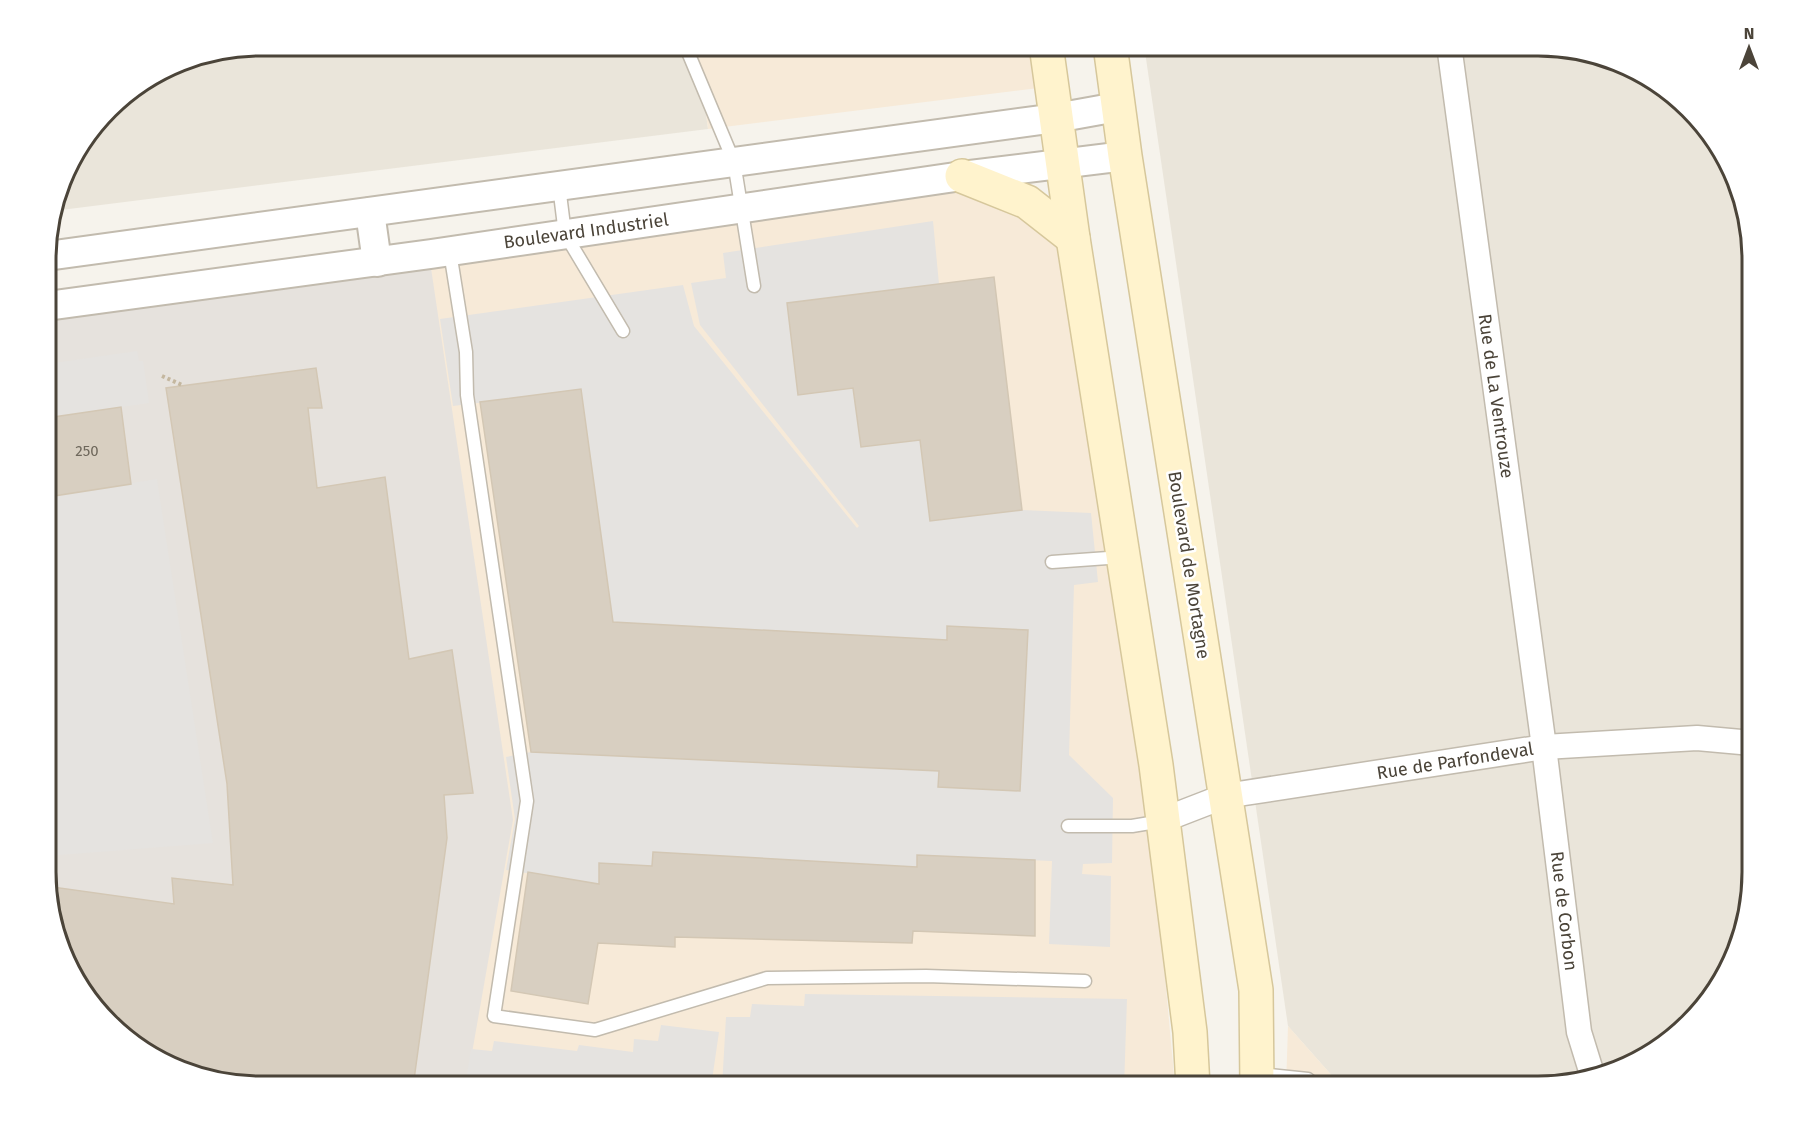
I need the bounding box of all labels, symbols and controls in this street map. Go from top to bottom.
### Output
north arrow [1719,18,1779,78]
text: N [1744,24,1754,43]
street label: Boulevard Industriel [502,209,670,253]
street label: Rue de La Ventrouze [1474,312,1518,480]
house number: 250 [75,442,99,460]
street label: Boulevard de Mortagne [1163,470,1215,660]
street label: Rue de Parfondeval [1375,738,1535,784]
street label: Rue de Corbon [1546,850,1582,972]

